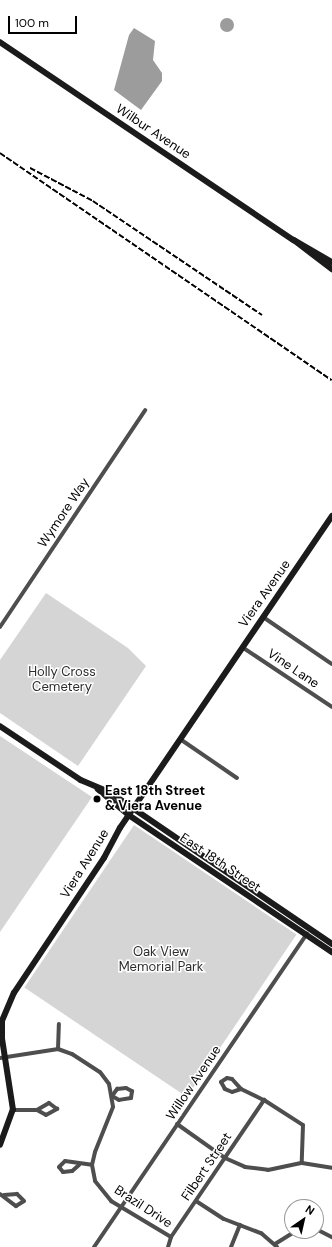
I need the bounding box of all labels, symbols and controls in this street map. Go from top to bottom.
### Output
scale bar [10,8,79,34]
text: 100 m [15,15,49,31]
street label: Wilbur Avenue [113,101,193,163]
street label: Wymore Way [35,475,93,551]
street label: Viera Avenue [236,557,294,631]
street label: Vine Lane [264,646,322,692]
park label: Holly Cross Cemetery [28,665,96,696]
place label: East 18th Street & Viera Avenue [105,784,205,815]
marker: East 18th Street & Viera Avenue [92,794,102,804]
street label: Viera Avenue [58,826,112,902]
street label: East 18th Street [177,830,263,896]
park label: Oak View Memorial Park [119,945,203,976]
street label: Willow Avenue [163,1043,225,1123]
street label: Filbert Street [179,1130,235,1204]
street label: Brazil Drive [111,1183,175,1231]
north arrow [284,1199,324,1239]
text: N [303,1202,317,1218]

